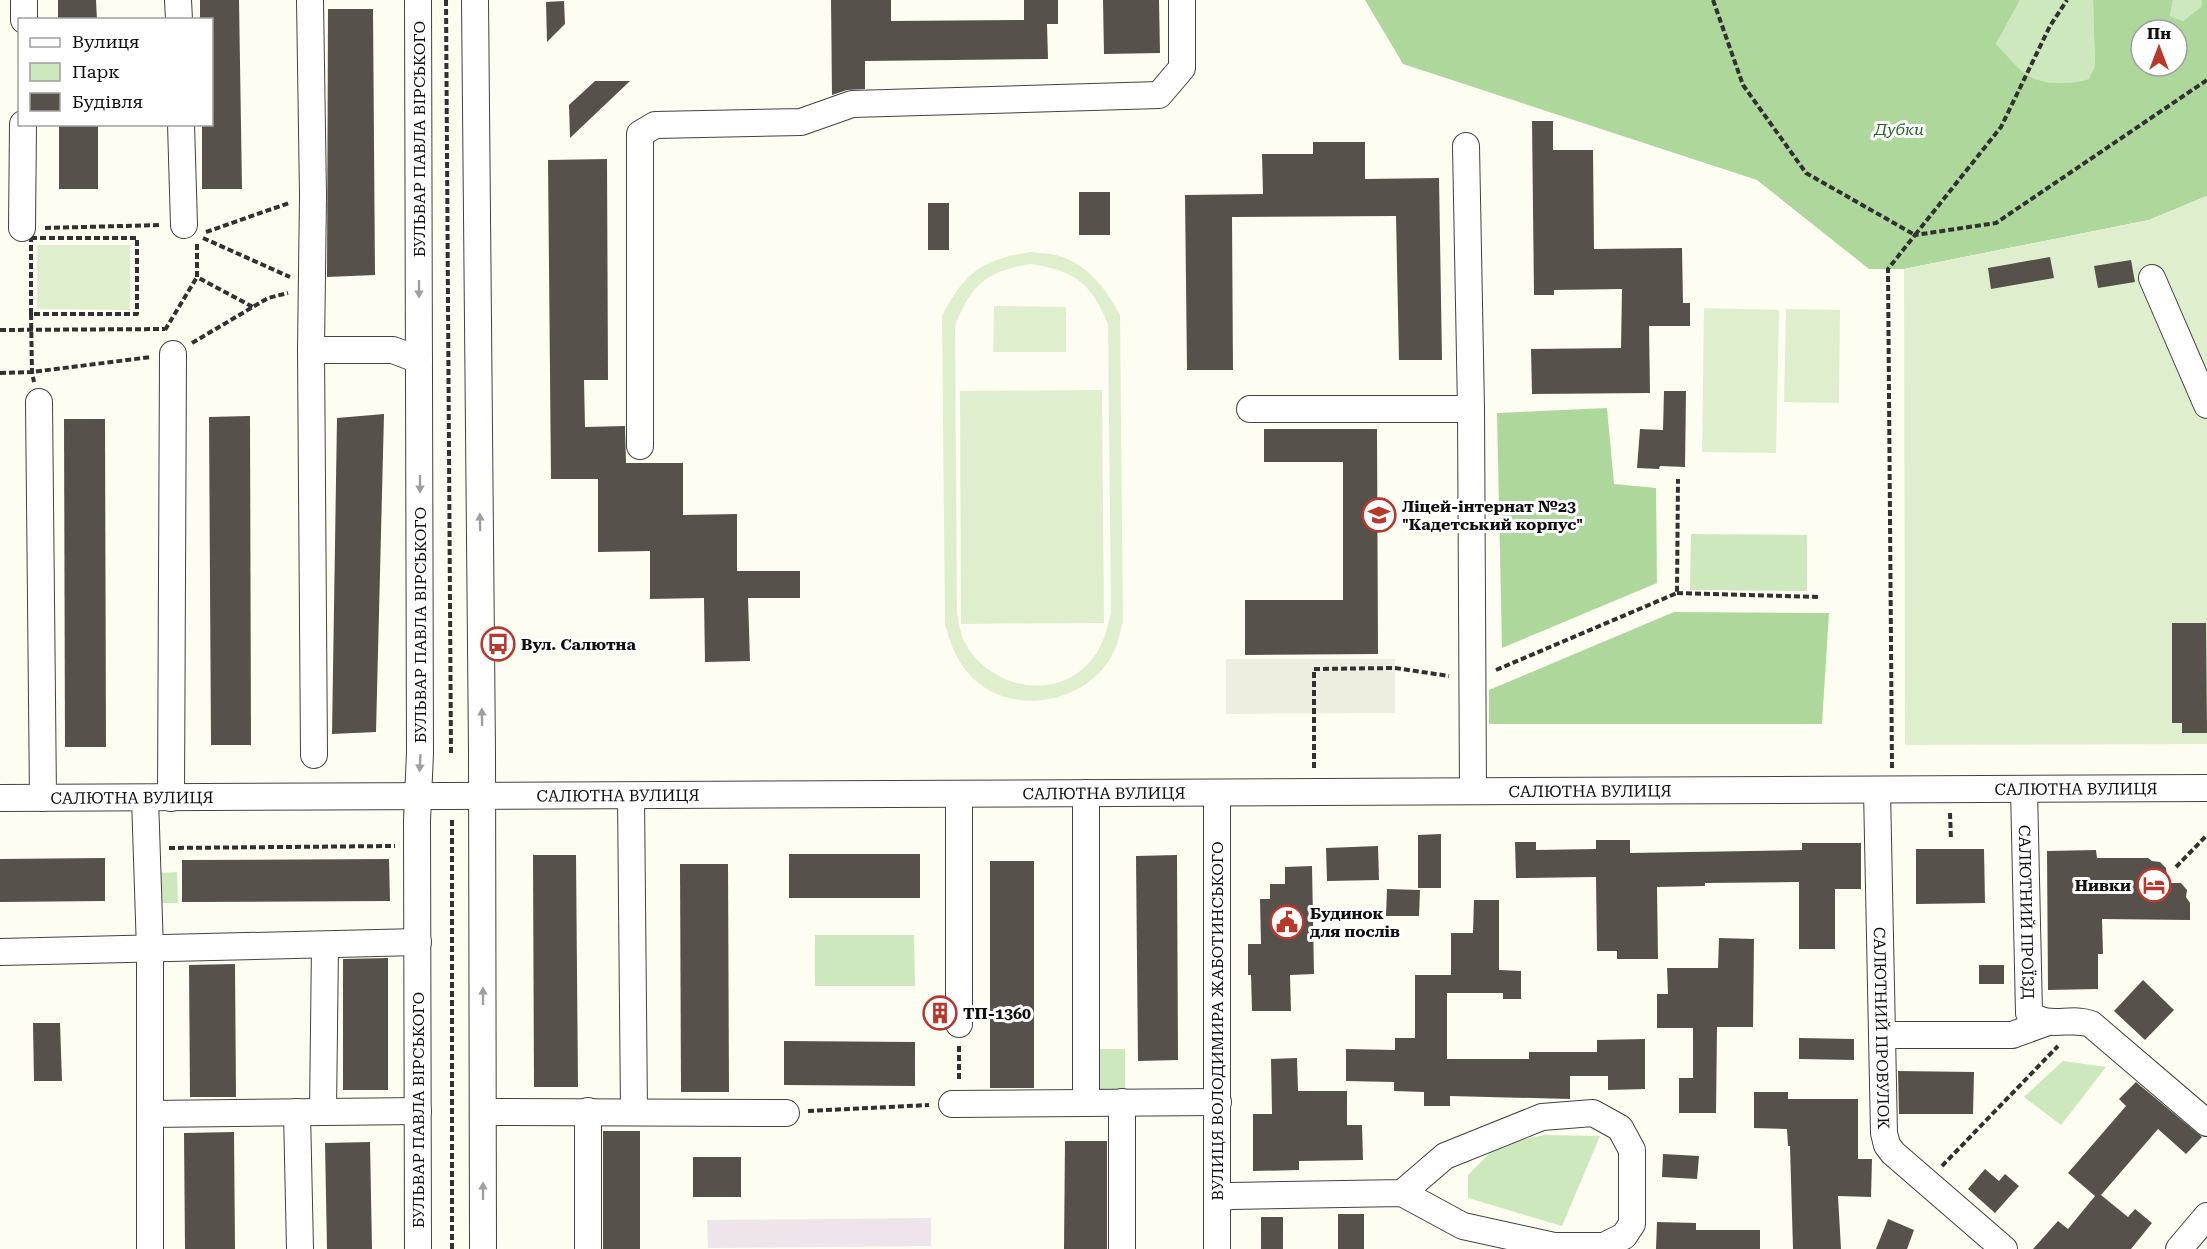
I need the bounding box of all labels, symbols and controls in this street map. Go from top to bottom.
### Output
legend [18,18,213,126]
north arrow [2129,18,2189,78]
street label: БУЛЬВАР ПАВЛА ВІРСЬКОГО [410,21,429,257]
text: Пн [2147,24,2171,43]
text: Вулиця [72,31,139,52]
text: Парк [72,61,120,82]
text: Будівля [72,91,143,112]
park label: Дубки [1873,120,1924,139]
one-way arrow [414,280,424,299]
one-way arrow [415,475,425,494]
school or university icon: Ліцей-інтернат №23 "Кадетський корпус" [1361,497,1397,533]
place label: Ліцей-інтернат №23 "Кадетський корпус" [1402,497,1583,534]
street label: БУЛЬВАР ПАВЛА ВІРСЬКОГО [411,507,430,743]
one-way arrow [475,512,485,531]
bus stop icon: Вул. Салютна [480,626,516,662]
place label: Вул. Салютна [521,635,636,654]
one-way arrow [477,707,487,726]
one-way arrow [415,754,424,773]
street label: САЛЮТНА ВУЛИЦЯ [1994,779,2158,799]
street label: САЛЮТНА ВУЛИЦЯ [1508,781,1672,801]
street label: САЛЮТНА ВУЛИЦЯ [1022,784,1186,803]
street label: САЛЮТНА ВУЛИЦЯ [536,786,700,806]
street label: САЛЮТНА ВУЛИЦЯ [50,788,214,808]
street label: САЛЮТНИЙ ПРОЇЗД [2015,825,2038,999]
street label: ВУЛИЦЯ ВОЛОДИМИРА ЖАБОТИНСЬКОГО [1208,841,1227,1201]
hotel icon: Нивки [2136,867,2172,903]
place label: Нивки [2075,876,2131,895]
public building icon: Будинок для послів [1269,904,1305,940]
place label: Будинок для послів [1310,904,1400,941]
street label: САЛЮТНИЙ ПРОВУЛОК [1870,927,1893,1130]
one-way arrow [478,986,488,1005]
street label: БУЛЬВАР ПАВЛА ВІРСЬКОГО [409,992,428,1228]
building icon: ТП-1360 [922,995,958,1031]
place label: ТП-1360 [963,1004,1031,1023]
one-way arrow [479,1181,488,1200]

